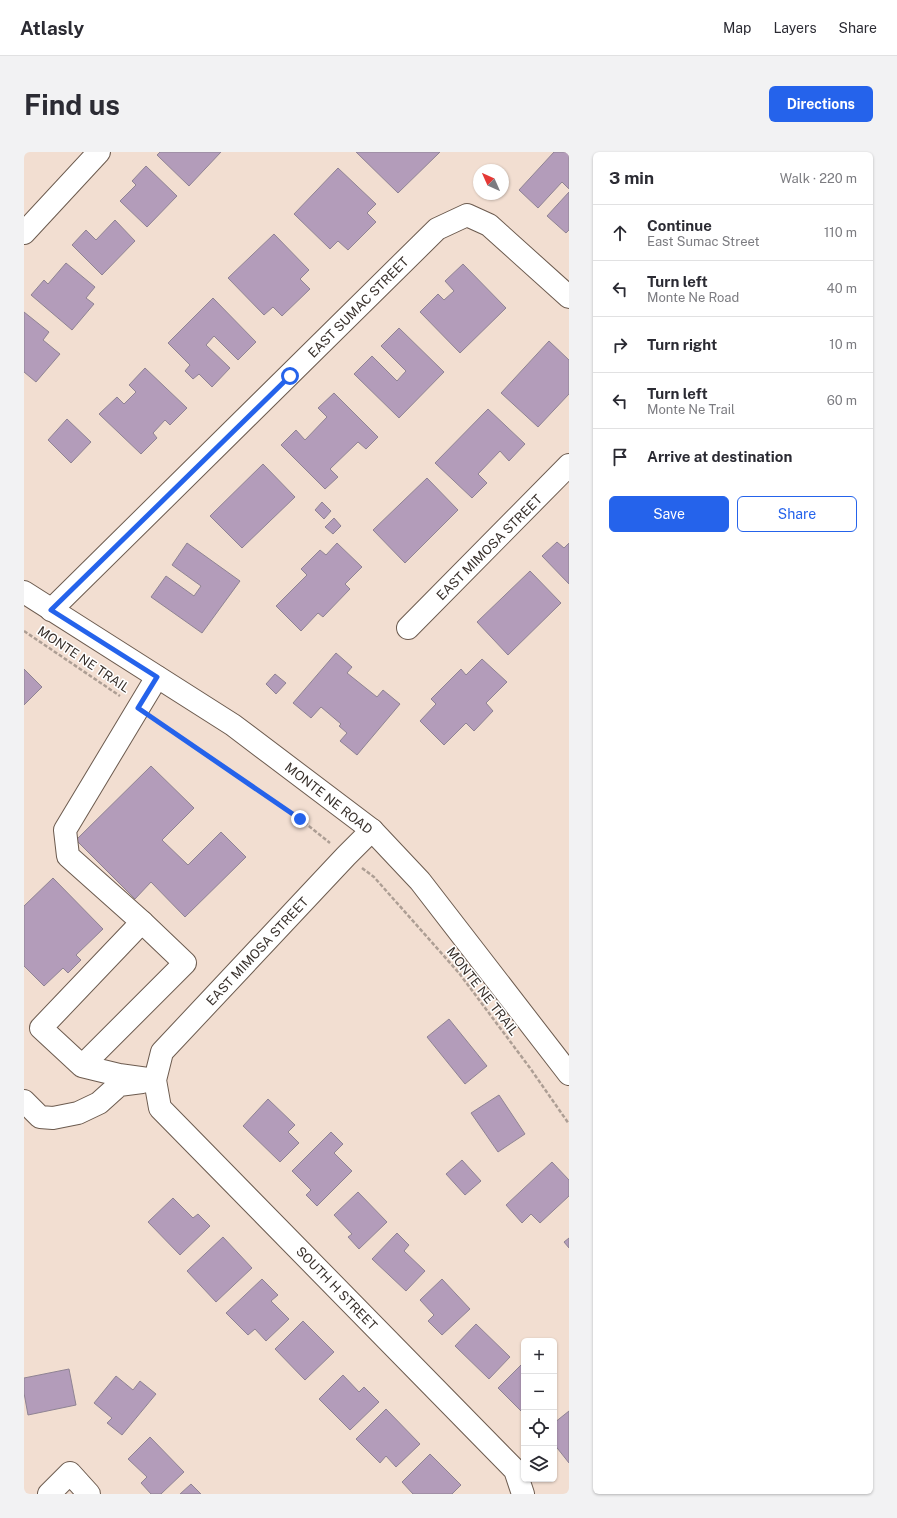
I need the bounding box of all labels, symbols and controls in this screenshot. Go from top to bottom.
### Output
text: Atlasly [20,17,84,39]
text: Map [723,20,751,36]
text: Layers [773,20,817,36]
text: Share [839,20,877,36]
button: Directions [769,86,873,122]
text: Find us [24,88,120,121]
north arrow [473,164,509,200]
text: 3 min [609,168,654,188]
text: Walk · 220 m [780,171,857,186]
text: Continue [647,217,712,234]
icon: ahead [609,222,631,244]
text: 110 m [824,225,857,240]
text: East Sumac Street [647,234,760,249]
street label: EAST SUMAC STREET [305,254,412,361]
text: Turn left [647,273,708,290]
icon: left [609,278,631,300]
text: 40 m [826,281,857,296]
text: Monte Ne Road [647,290,739,305]
icon: right [609,334,631,356]
text: Turn right [647,336,717,353]
text: 10 m [829,337,857,352]
route start [281,367,299,385]
text: Turn left [647,385,708,402]
icon: left [609,390,631,412]
text: 60 m [827,393,857,408]
text: Monte Ne Trail [647,402,735,417]
icon: arrive [609,446,631,468]
text: Arrive at destination [647,448,792,465]
street label: EAST MIMOSA STREET [434,491,545,603]
button: Save [609,496,729,532]
button: Share [737,496,857,532]
street label: MONTE NE TRAIL [35,623,133,696]
street label: MONTE NE ROAD [282,760,375,837]
route end [291,810,309,828]
street label: EAST MIMOSA STREET [203,894,312,1009]
street label: MONTE NE TRAIL [444,944,522,1038]
street label: SOUTH H STREET [293,1244,380,1333]
map controls [521,1338,557,1482]
button: + [521,1338,557,1374]
button: − [521,1374,557,1410]
button: locate [521,1410,557,1446]
button: layers [521,1446,557,1482]

